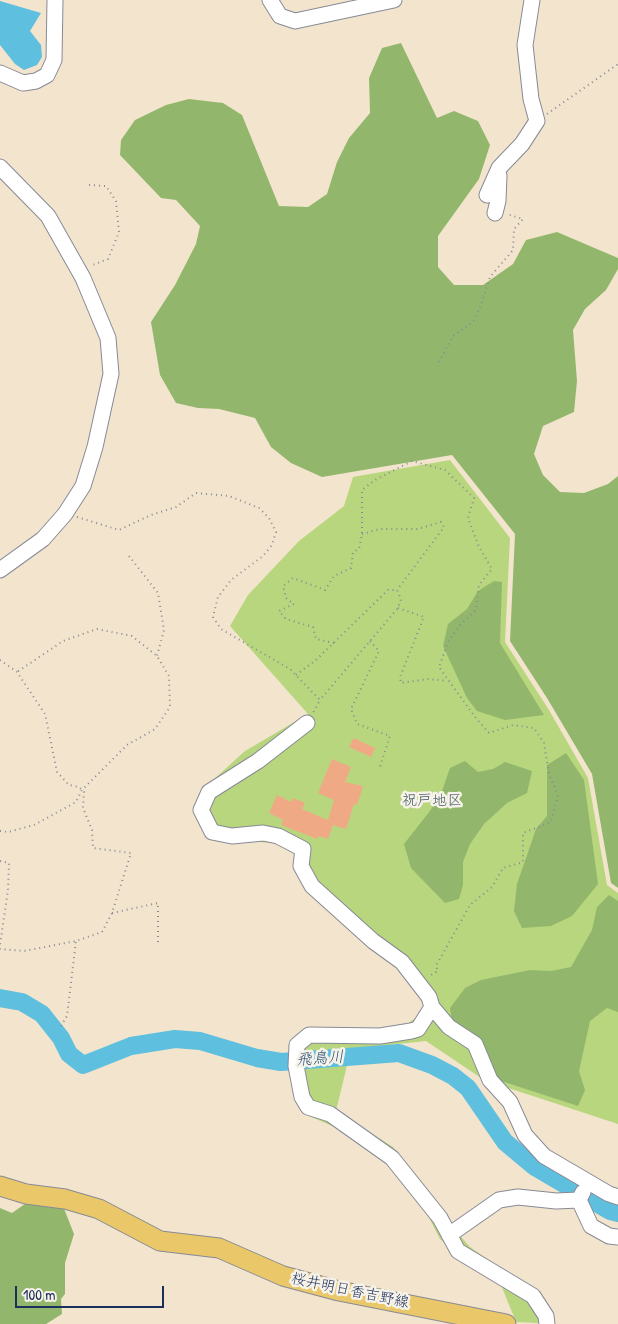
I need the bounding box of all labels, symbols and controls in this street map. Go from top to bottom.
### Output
park label: 祝戸地区 [402,792,462,810]
water label: 飛鳥川 [295,1048,345,1070]
street label: 桜井明日香吉野線 [289,1270,411,1312]
scale bar [18,1276,166,1308]
text: 100 m [23,1284,56,1305]

